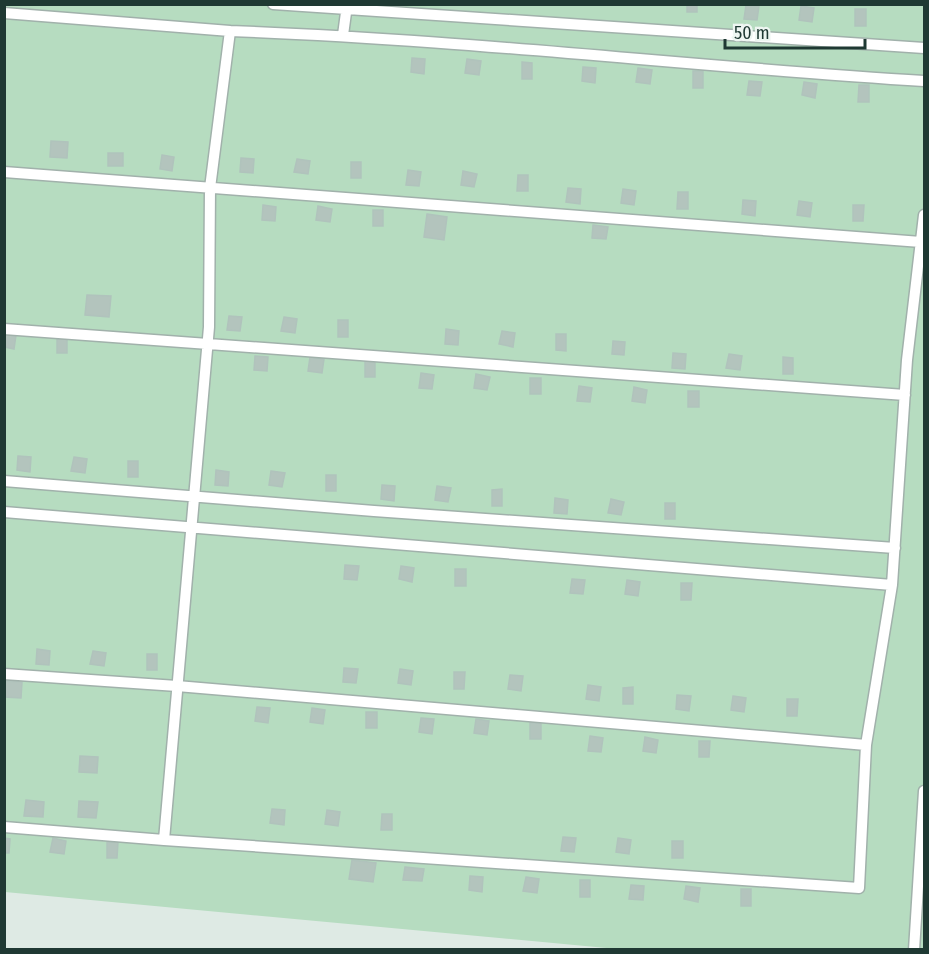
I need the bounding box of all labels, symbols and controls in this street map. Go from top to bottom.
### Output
scale bar [725,12,864,50]
text: 50 m [734,22,770,44]

